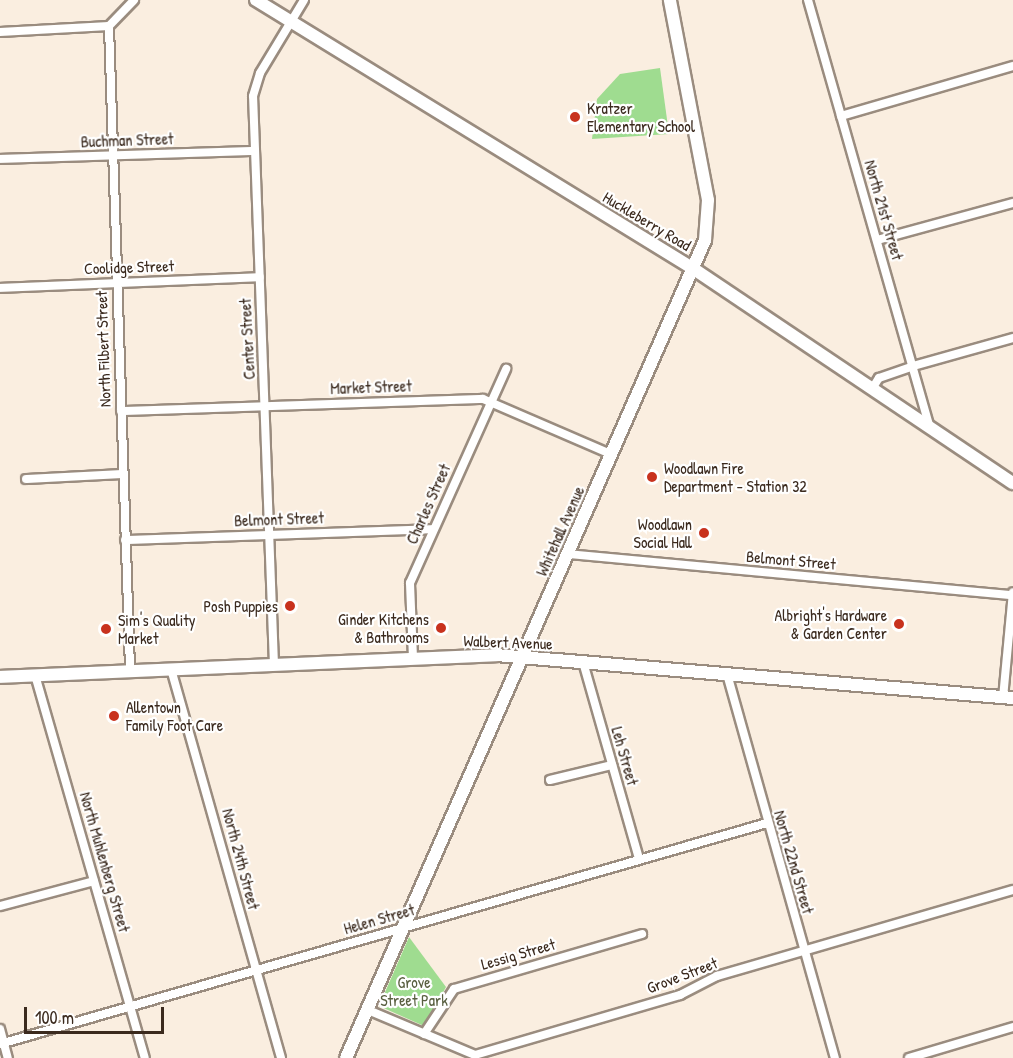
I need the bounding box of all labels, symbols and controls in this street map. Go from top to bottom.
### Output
place label: Kratzer Elementary School [587,98,695,136]
marker: Kratzer Elementary School [568,110,582,124]
street label: Buchman Street [80,129,174,151]
street label: North 21st Street [861,158,907,262]
street label: Huckleberry Road [599,187,695,255]
street label: Coolidge Street [84,256,174,278]
street label: North Filbert Street [91,290,115,408]
street label: Center Street [235,298,259,380]
street label: Market Street [330,376,412,398]
place label: Woodlawn Fire Department - Station 32 [664,458,807,496]
street label: Charles Street [402,461,454,547]
marker: Woodlawn Fire Department - Station 32 [645,470,659,484]
street label: Whitehall Avenue [532,483,588,579]
street label: Belmont Street [234,508,324,530]
place label: Woodlawn Social Hall [634,514,692,552]
marker: Woodlawn Social Hall [697,526,711,540]
street label: Belmont Street [745,547,837,573]
place label: Posh Puppies [203,596,278,616]
marker: Posh Puppies [283,599,297,613]
place label: Albright's Hardware & Garden Center [774,605,887,643]
place label: Ginder Kitchens & Bathrooms [338,609,429,647]
place label: Sim's Quality Market [118,610,196,648]
marker: Albright's Hardware & Garden Center [892,617,906,631]
marker: Ginder Kitchens & Bathrooms [434,621,448,635]
marker: Sim's Quality Market [99,622,113,636]
street label: Walbert Avenue [463,631,553,653]
place label: Allentown Family Foot Care [126,697,223,735]
marker: Allentown Family Foot Care [107,709,121,723]
street label: Leh Street [608,725,642,787]
street label: North Muhlenberg Street [76,790,134,934]
street label: North 24th Street [218,806,264,912]
street label: North 22nd Street [770,808,818,916]
street label: Helen Street [341,900,417,938]
street label: Lessig Street [479,934,557,974]
street label: Grove Street [644,953,720,997]
park label: Grove Street Park [380,972,448,1010]
scale bar [27,995,166,1033]
text: 100 m [35,1005,74,1030]

